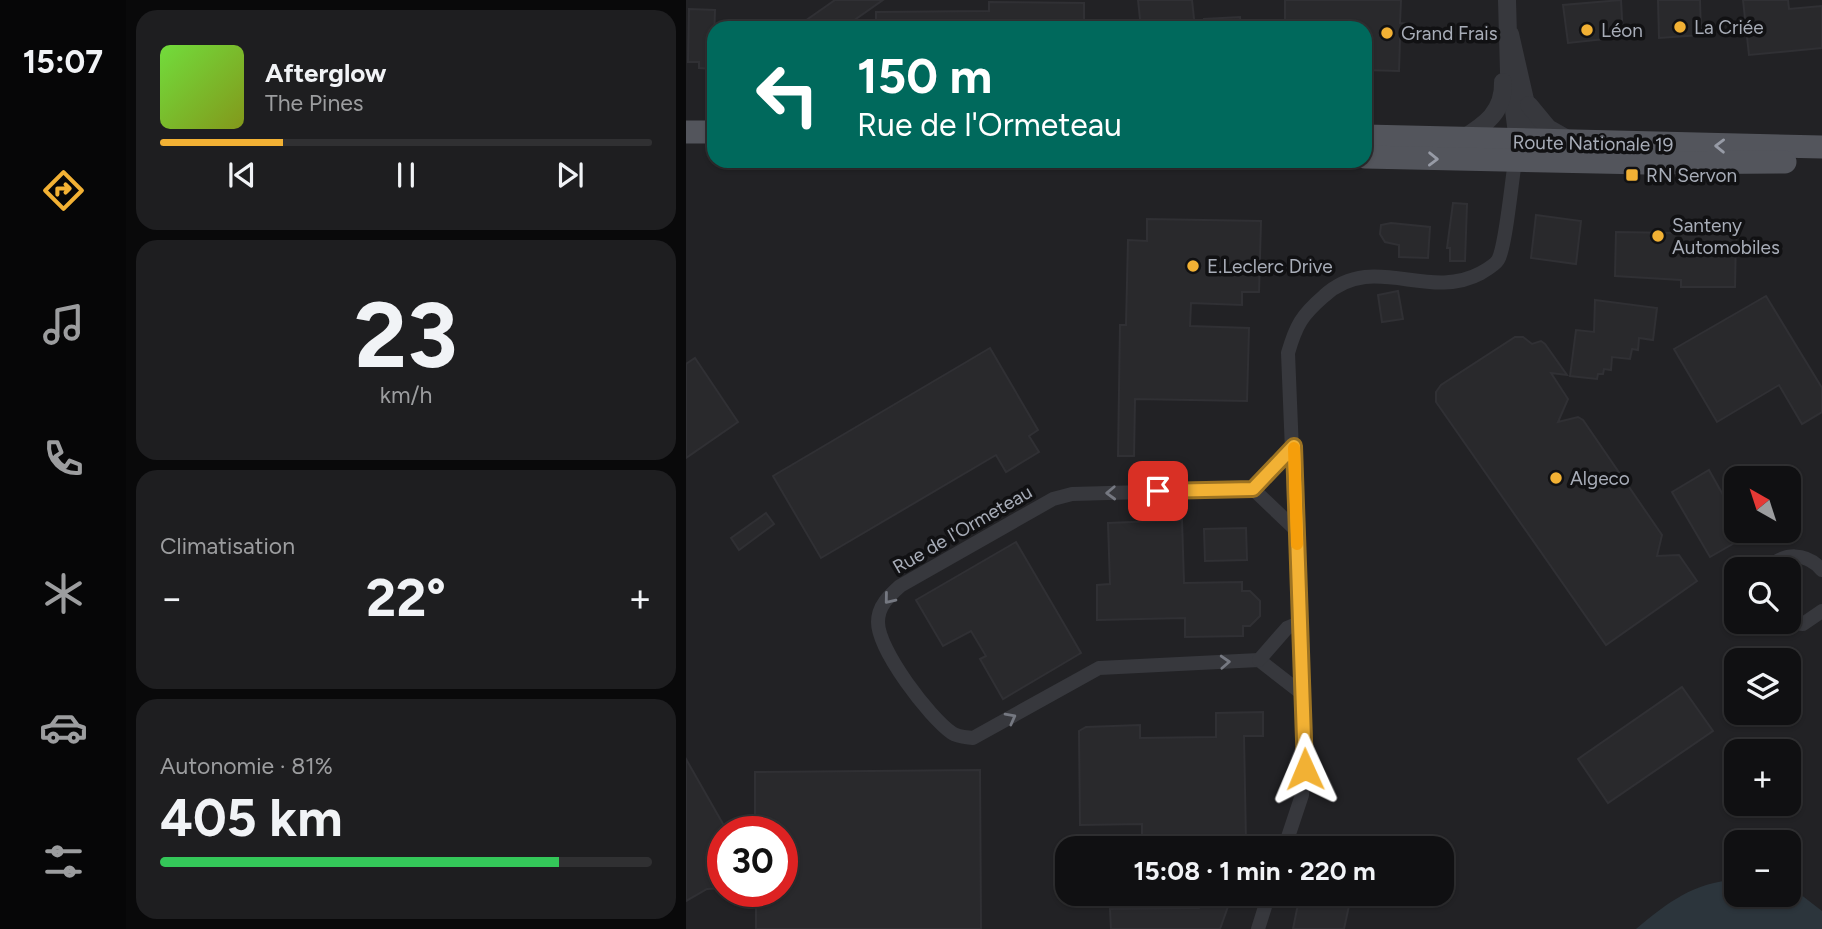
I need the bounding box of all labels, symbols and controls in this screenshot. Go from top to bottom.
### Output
place label: La Criée [1694,16,1764,39]
place label: Léon [1601,19,1643,42]
marker: La Criée [1672,19,1688,35]
place label: Grand Frais [1401,22,1498,45]
marker: Léon [1579,22,1595,38]
marker: Grand Frais [1379,25,1395,41]
text: 15:07 [23,43,103,81]
text: 150 m [857,46,992,105]
icon: left [742,49,833,140]
text: Afterglow [265,57,387,89]
text: The Pines [265,89,364,117]
text: Rue de l'Ormeteau [857,106,1122,144]
street label: Route Nationale 19 [1512,131,1674,156]
one-way arrow [1714,138,1724,154]
one-way arrow [1428,151,1439,166]
icon: previous [223,156,261,194]
icon: pause [387,156,425,194]
icon: next [551,156,589,194]
place label: RN Servon [1646,164,1737,187]
icon: directions [39,166,88,215]
marker: RN Servon [1624,167,1640,183]
place label: Santeny Automobiles [1672,214,1780,259]
marker: Santeny Automobiles [1650,228,1666,244]
place label: E.Leclerc Drive [1207,255,1333,278]
marker: E.Leclerc Drive [1185,258,1201,274]
text: 23 [354,281,458,390]
icon: music [39,300,88,349]
text: km/h [380,381,432,409]
icon: phone [39,434,88,483]
pin [1128,461,1188,521]
north arrow [1724,466,1801,542]
map controls [1724,466,1801,907]
place label: Algeco [1570,467,1630,490]
marker: Algeco [1548,470,1564,486]
icon: arrive [1139,472,1177,510]
street label: Rue de l'Ormeteau [888,480,1036,579]
one-way arrow [1106,485,1117,500]
text: Climatisation [160,532,295,560]
button: search [1724,557,1801,634]
text: 22° [366,567,446,629]
icon: climate [39,569,88,618]
text: − [160,575,184,621]
text: + [628,575,652,621]
one-way arrow [885,591,898,603]
button: layers [1724,648,1801,725]
one-way arrow [1220,654,1231,669]
icon: car [39,703,88,752]
one-way arrow [1004,713,1016,727]
position arrow [1268,732,1342,806]
button: + [1724,739,1801,816]
text: Autonomie · 81% [160,752,333,780]
text: 405 km [160,787,343,849]
speed limit sign: 30 [707,816,798,907]
button: − [1724,830,1801,907]
icon: filters [39,837,88,886]
text: 15:08 · 1 min · 220 m [1133,855,1376,887]

